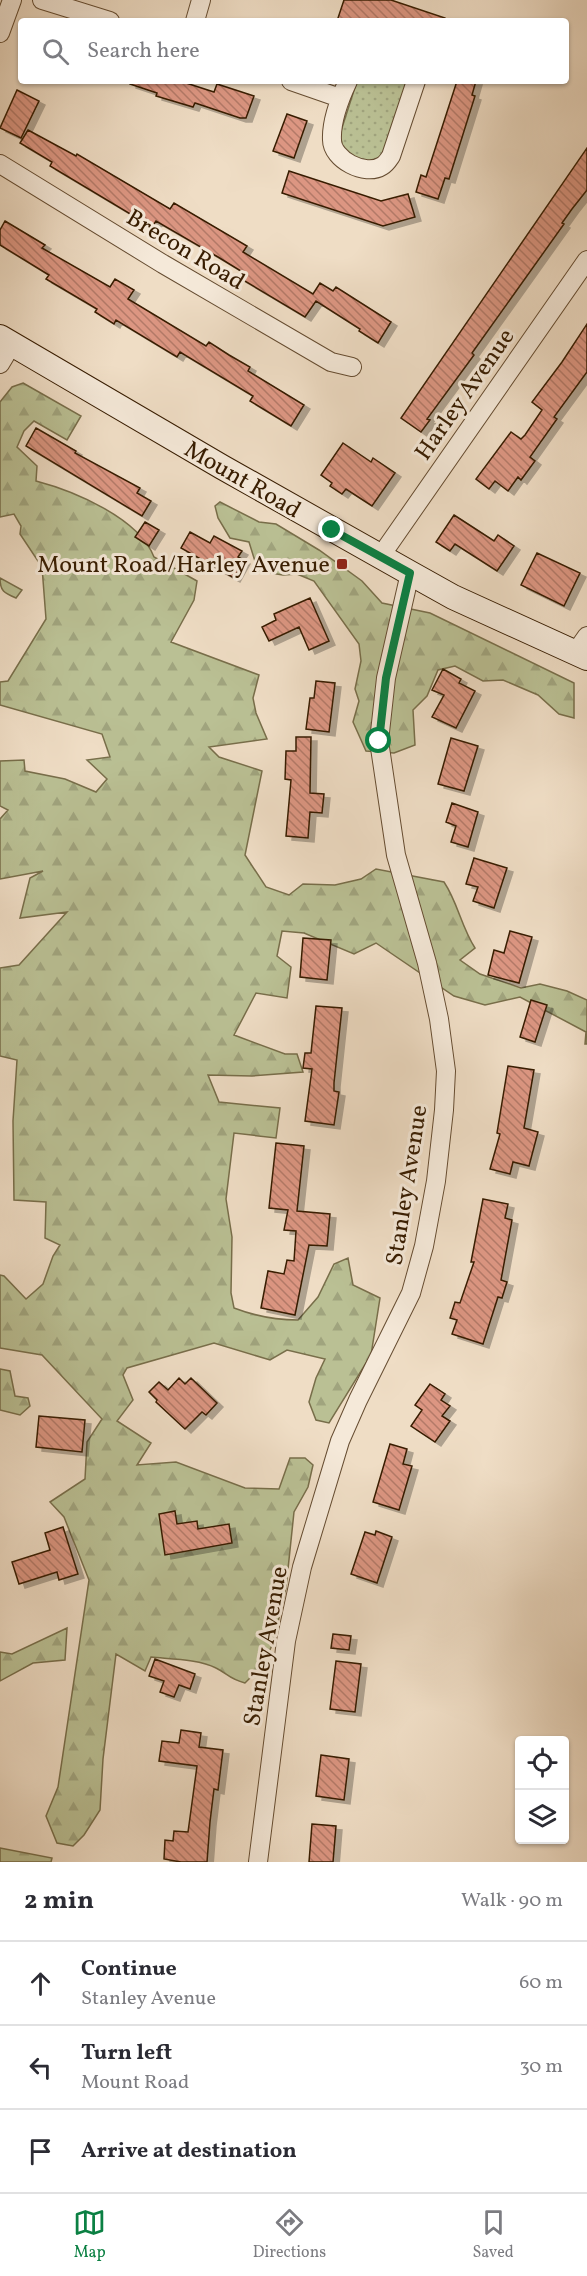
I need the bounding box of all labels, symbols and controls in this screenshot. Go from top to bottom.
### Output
search box [18,18,569,84]
icon: search [39,35,72,68]
text: Search here [87,36,200,67]
street label: Brecon Road [119,202,251,300]
street label: Harley Avenue [408,322,524,468]
street label: Mount Road [177,434,307,528]
route end [318,516,344,542]
place label: Mount Road/Harley Avenue [37,549,330,583]
marker: Mount Road/Harley Avenue [335,557,349,571]
route start [365,727,391,753]
street label: Stanley Avenue [379,1103,437,1268]
street label: Stanley Avenue [236,1564,298,1729]
map controls [515,1736,569,1844]
button: locate [515,1736,569,1790]
button: layers [515,1790,569,1844]
text: 2 min [24,1883,94,1919]
text: Walk · 90 m [461,1887,563,1915]
text: Continue [81,1954,177,1985]
icon: ahead [24,1967,57,2000]
text: 60 m [519,1969,563,1997]
text: Stanley Avenue [81,1985,216,2013]
text: Turn left [81,2038,172,2069]
icon: left [24,2051,57,2084]
text: 30 m [519,2053,563,2081]
text: Mount Road [81,2069,189,2097]
icon: arrive [24,2135,57,2168]
text: Arrive at destination [81,2136,297,2167]
tab: Map [73,2206,106,2264]
tab: Directions [253,2206,326,2264]
tab: Saved [473,2206,514,2264]

